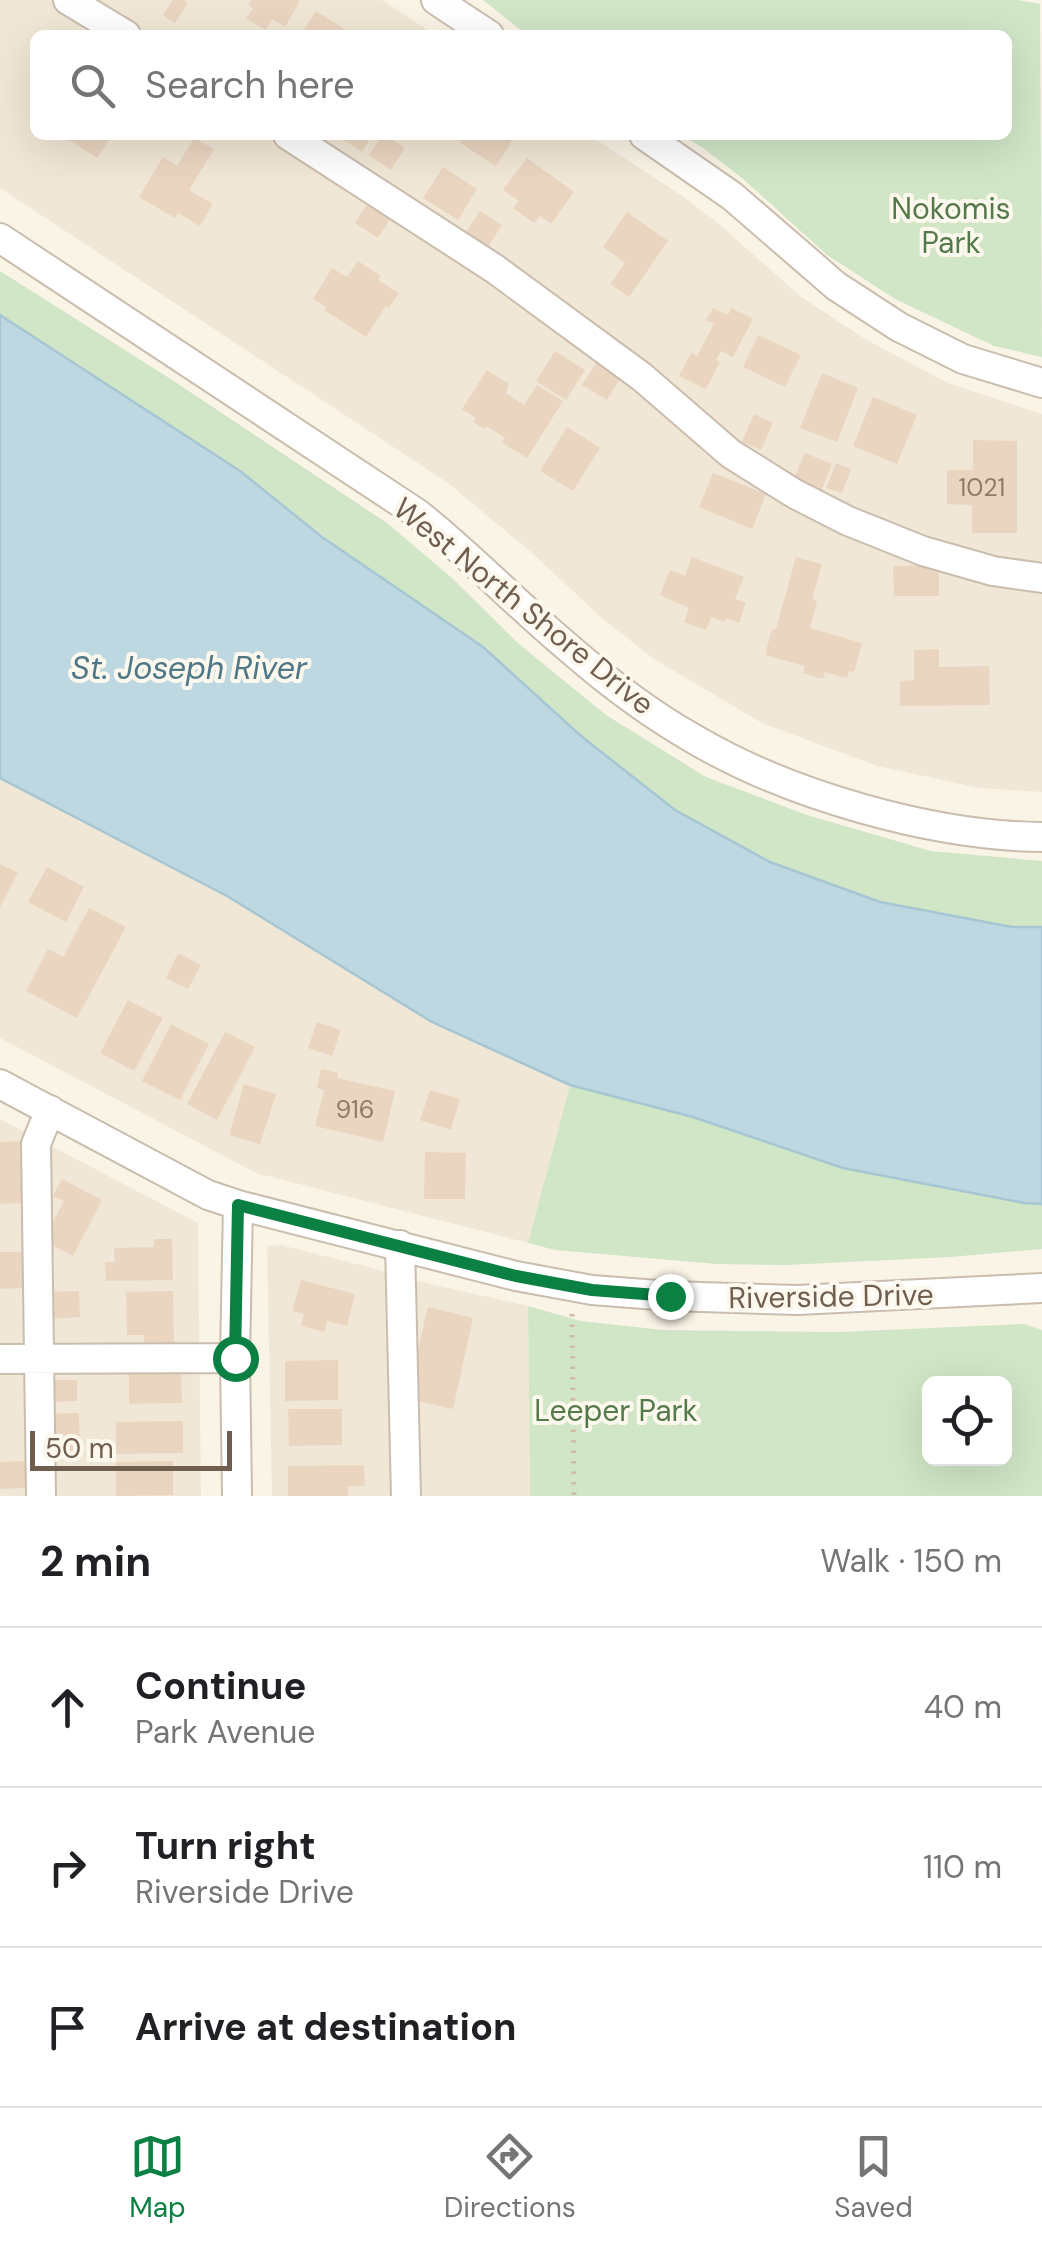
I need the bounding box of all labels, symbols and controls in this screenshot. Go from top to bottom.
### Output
search box [30,30,1012,140]
icon: search [65,58,120,113]
text: Search here [145,60,355,110]
park label: Nokomis Park [891,189,1011,262]
house number: 1021 [959,471,1005,504]
street label: West North Shore Drive [386,489,662,723]
water label: St. Joseph River [71,647,308,689]
house number: 916 [336,1093,374,1126]
route end [648,1274,694,1320]
street label: Riverside Drive [728,1275,934,1317]
route start [213,1336,259,1382]
map controls [922,1376,1012,1466]
button: locate [922,1376,1012,1466]
park label: Leeper Park [534,1391,698,1430]
scale bar [30,1426,232,1470]
text: 50 m [45,1430,114,1467]
text: 2 min [40,1534,151,1589]
text: Walk · 150 m [820,1540,1002,1582]
text: Continue [135,1661,306,1711]
icon: ahead [40,1680,95,1735]
text: 40 m [924,1686,1002,1728]
text: Park Avenue [135,1711,315,1753]
text: Turn right [135,1821,316,1871]
icon: right [40,1840,95,1895]
text: 110 m [923,1846,1002,1888]
text: Riverside Drive [135,1871,354,1913]
icon: arrive [40,2000,95,2055]
text: Arrive at destination [135,2002,517,2052]
tab: Map [129,2129,186,2226]
tab: Directions [444,2129,576,2226]
tab: Saved [834,2129,913,2226]

